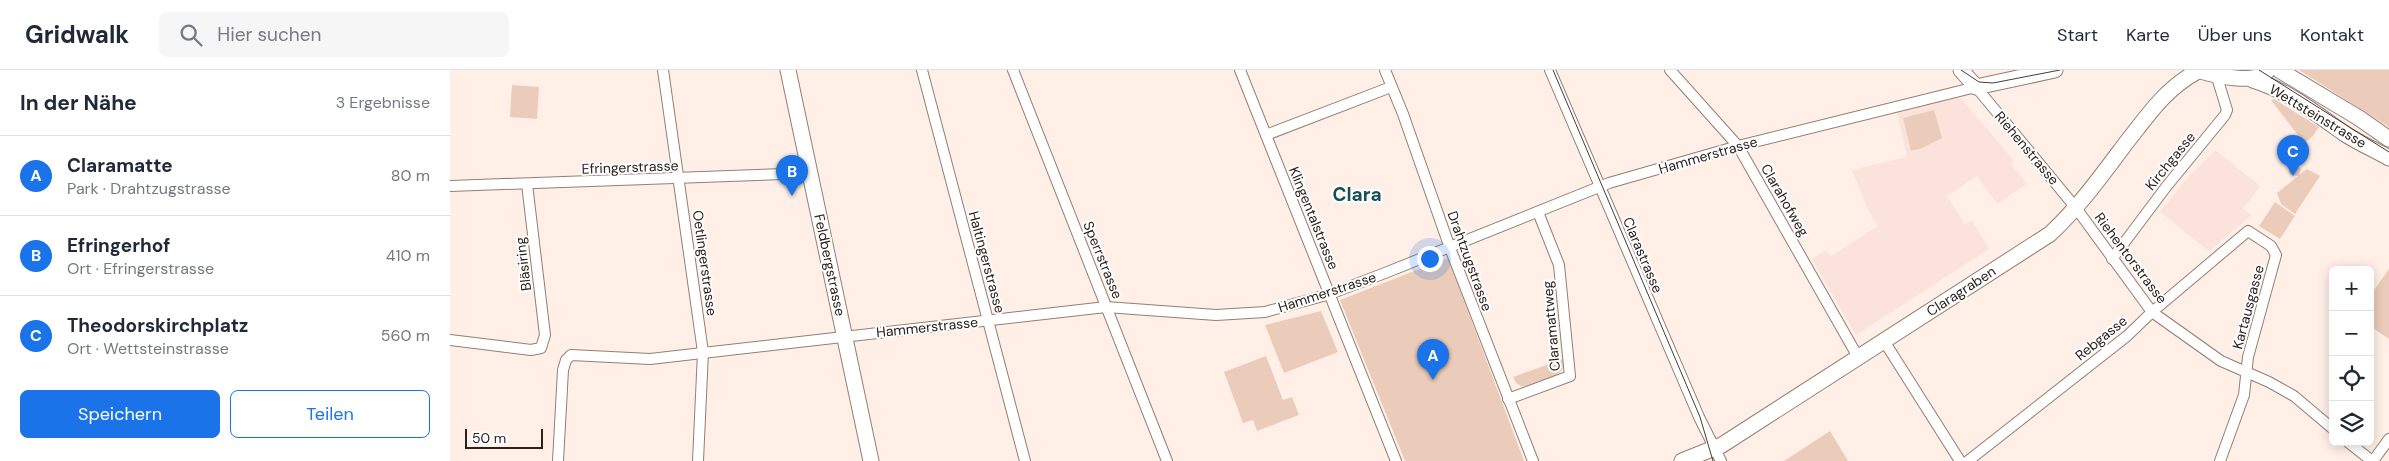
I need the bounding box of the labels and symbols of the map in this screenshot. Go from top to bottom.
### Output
street label: Wettsteinstrasse [2266,80,2370,152]
street label: Riehenstrasse [1991,107,2063,189]
street label: Kirchgasse [2141,128,2199,194]
street label: Hammerstrasse [1656,132,1760,178]
pin: C [2277,135,2309,176]
pin: B [776,155,808,196]
street label: Efringerstrasse [581,156,679,178]
street label: Clarahofweg [1757,161,1813,240]
street label: Klingentalstrasse [1285,164,1343,272]
district label: Clara [1332,182,1382,207]
street label: Drahtzugstrasse [1444,208,1496,314]
street label: Oetlingerstrasse [689,209,721,317]
street label: Haltingerstrasse [965,209,1009,315]
street label: Riehentorstrasse [2091,209,2171,307]
street label: Feldbergstrasse [810,212,850,318]
street label: Clarastrasse [1619,214,1667,296]
street label: Sperrstrasse [1079,219,1127,302]
street label: Bläsiring [511,236,535,292]
your location [1417,246,1443,272]
street label: Claragraben [1923,262,1999,320]
street label: Kartausgasse [2228,263,2268,351]
street label: Hammerstrasse [1276,268,1378,316]
street label: Claramattweg [1538,280,1564,372]
street label: Rebgasse [2071,312,2131,364]
street label: Hammerstrasse [875,313,979,341]
pin: A [1417,339,1449,380]
scale bar [465,426,542,449]

